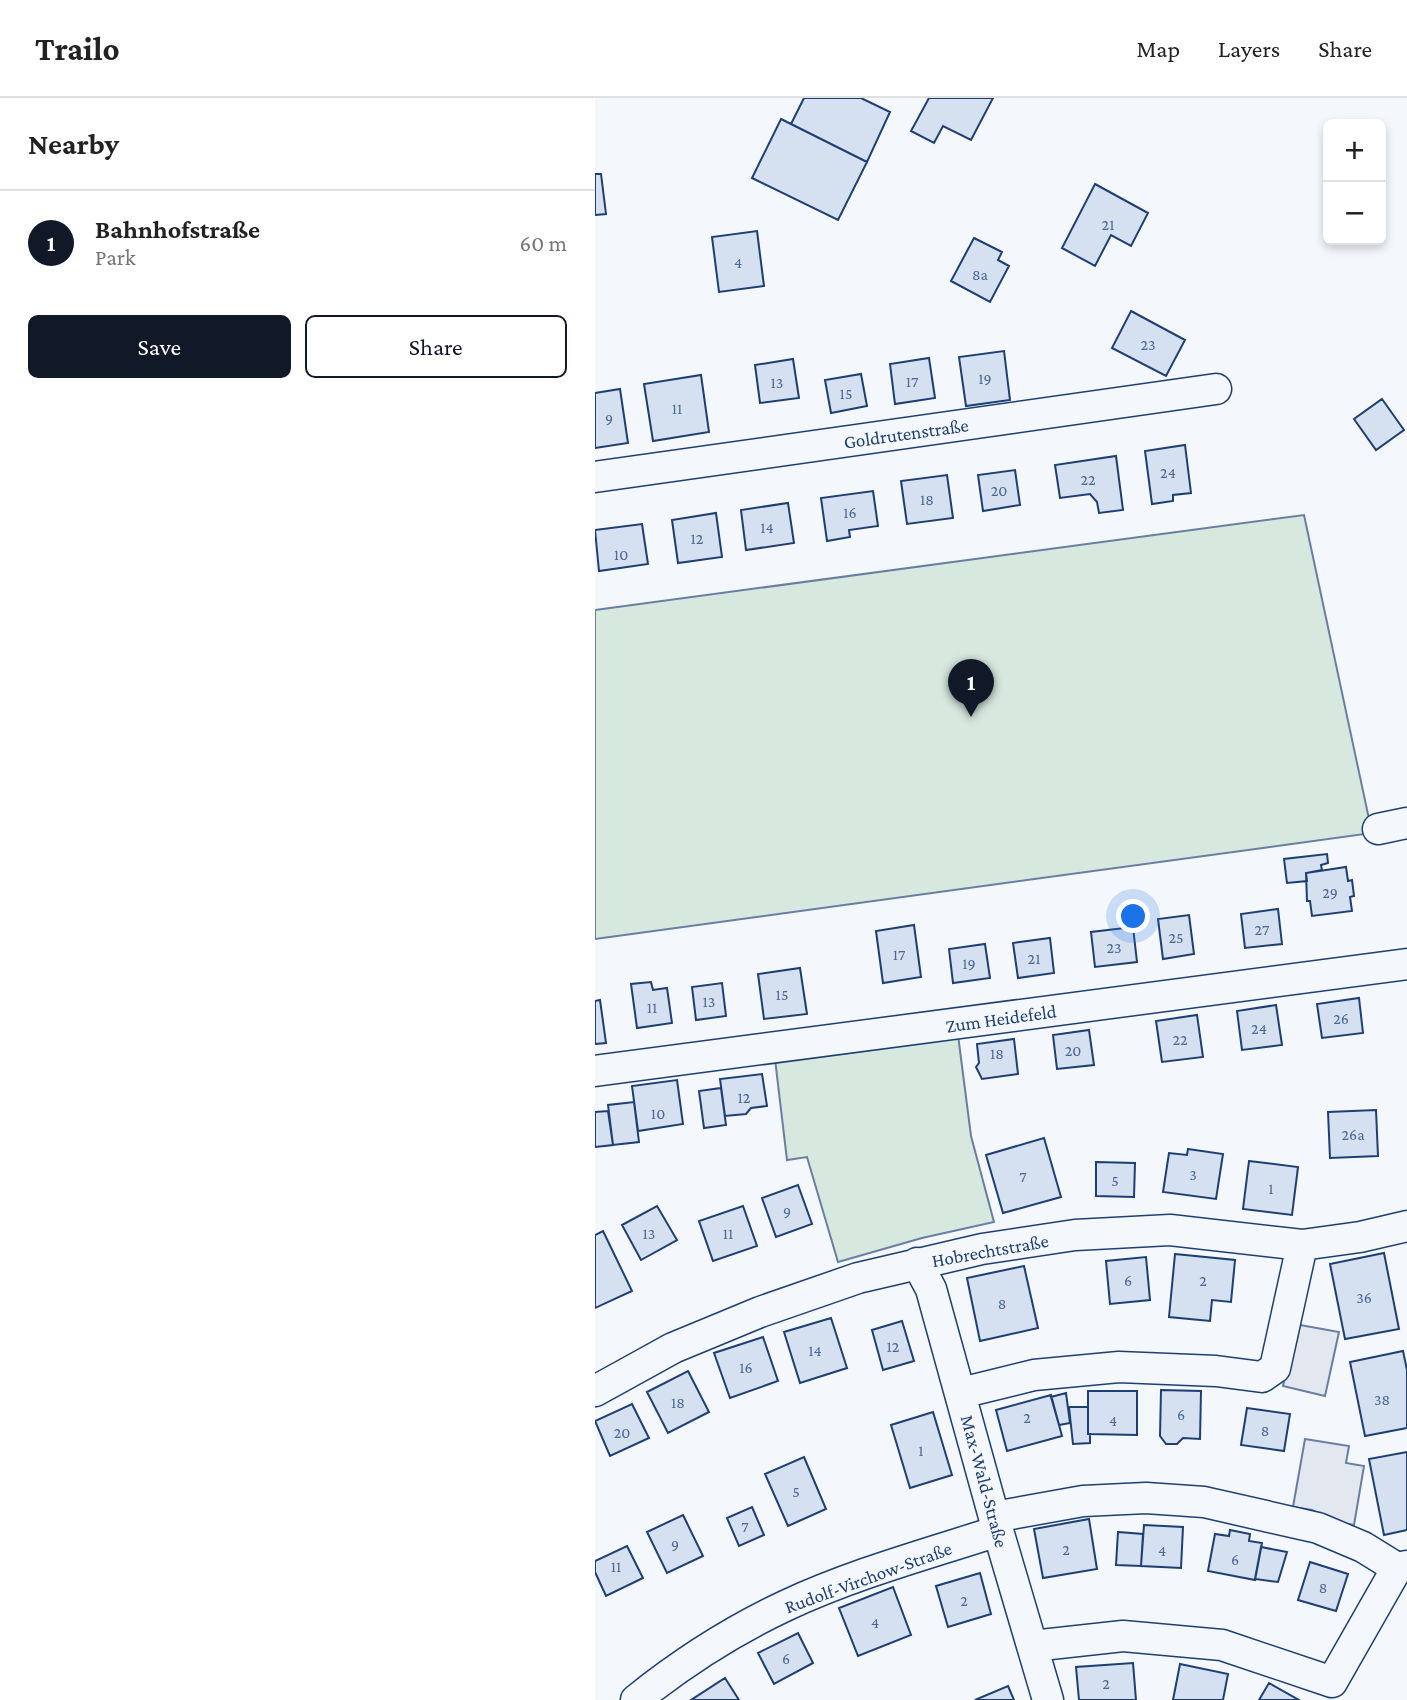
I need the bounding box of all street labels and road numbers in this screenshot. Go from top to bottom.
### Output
street label: Goldrutenstraße [842,414,970,453]
street label: Zum Heidefeld [944,1000,1058,1037]
street label: Hobrechtstraße [930,1230,1050,1271]
street label: Max-Wald-Straße [957,1413,1012,1550]
street label: Rudolf-Virchow-Straße [782,1537,955,1617]

